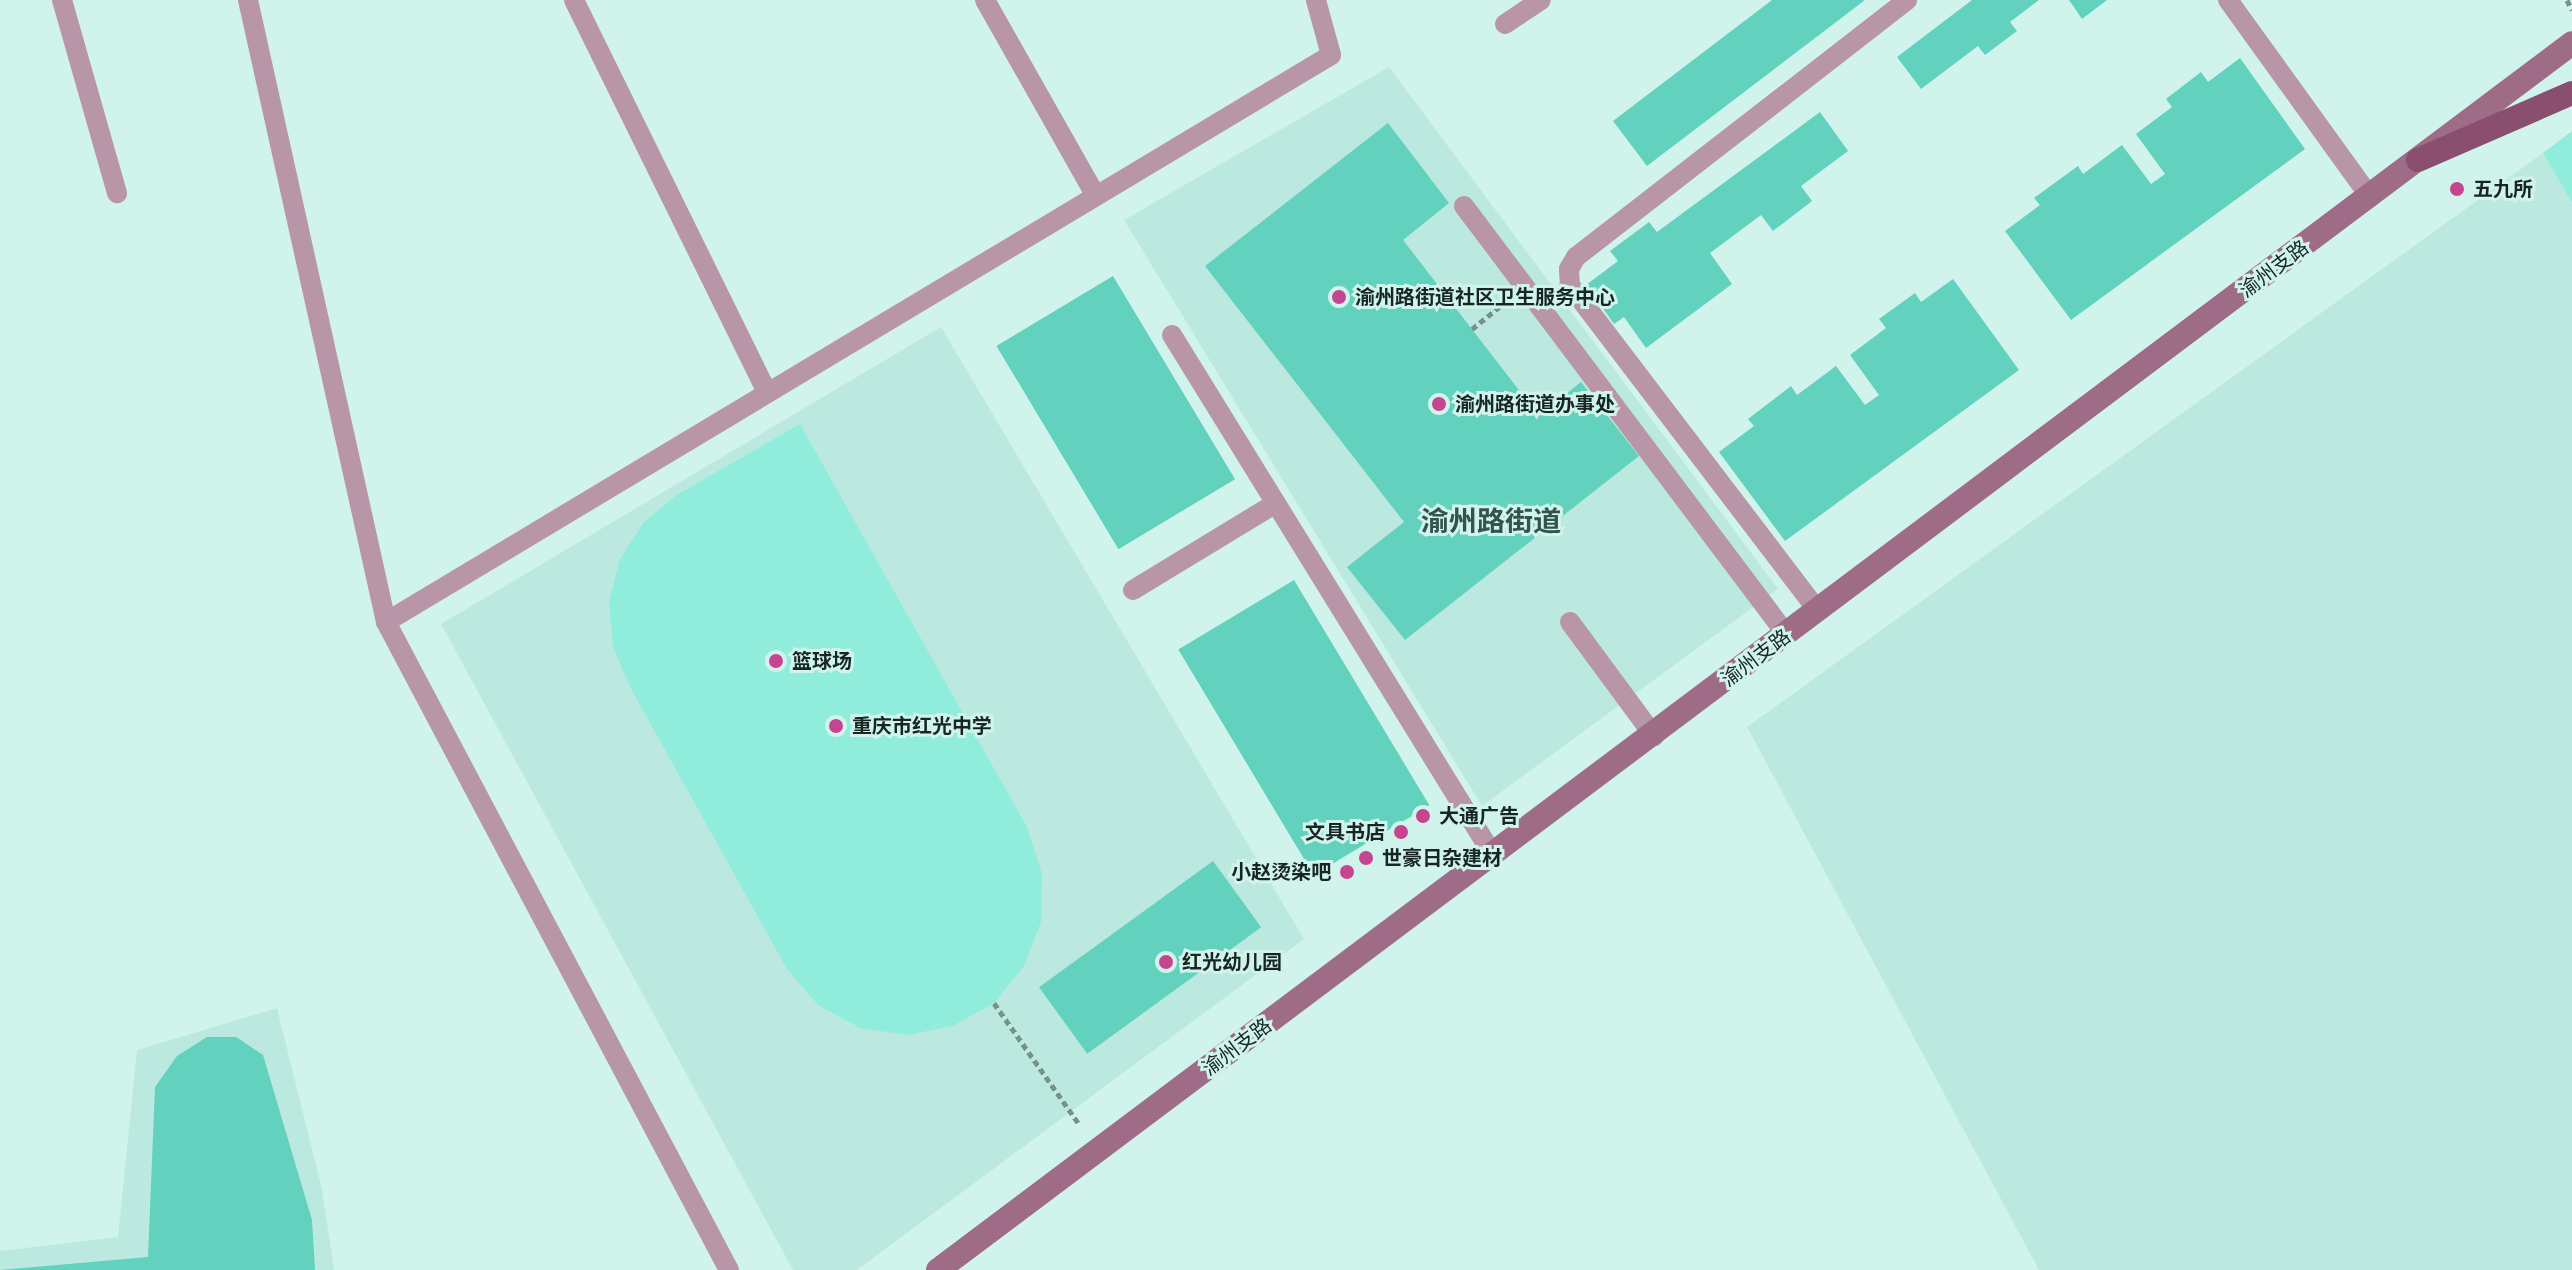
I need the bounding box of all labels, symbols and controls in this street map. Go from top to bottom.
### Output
place label: 五九所 [2473,177,2533,201]
marker: 五九所 [2448,180,2466,198]
street label: 渝州支路 [2235,235,2313,303]
place label: 渝州路街道社区卫生服务中心 [1355,285,1615,309]
marker: 渝州路街道社区卫生服务中心 [1330,288,1348,306]
place label: 渝州路街道办事处 [1455,392,1615,416]
marker: 渝州路街道办事处 [1430,395,1448,413]
district label: 渝州路街道 [1421,504,1561,538]
street label: 渝州支路 [1717,624,1795,692]
place label: 篮球场 [792,649,852,673]
marker: 篮球场 [767,652,785,670]
place label: 重庆市红光中学 [852,714,992,738]
marker: 重庆市红光中学 [827,717,845,735]
place label: 大通广告 [1439,804,1519,828]
marker: 大通广告 [1414,807,1432,825]
place label: 文具书店 [1305,820,1385,844]
marker: 文具书店 [1392,823,1410,841]
place label: 世豪日杂建材 [1382,846,1502,870]
marker: 世豪日杂建材 [1357,849,1375,867]
place label: 小赵烫染吧 [1231,860,1331,884]
marker: 小赵烫染吧 [1338,863,1356,881]
place label: 红光幼儿园 [1182,950,1282,974]
marker: 红光幼儿园 [1157,953,1175,971]
street label: 渝州支路 [1198,1013,1276,1081]

